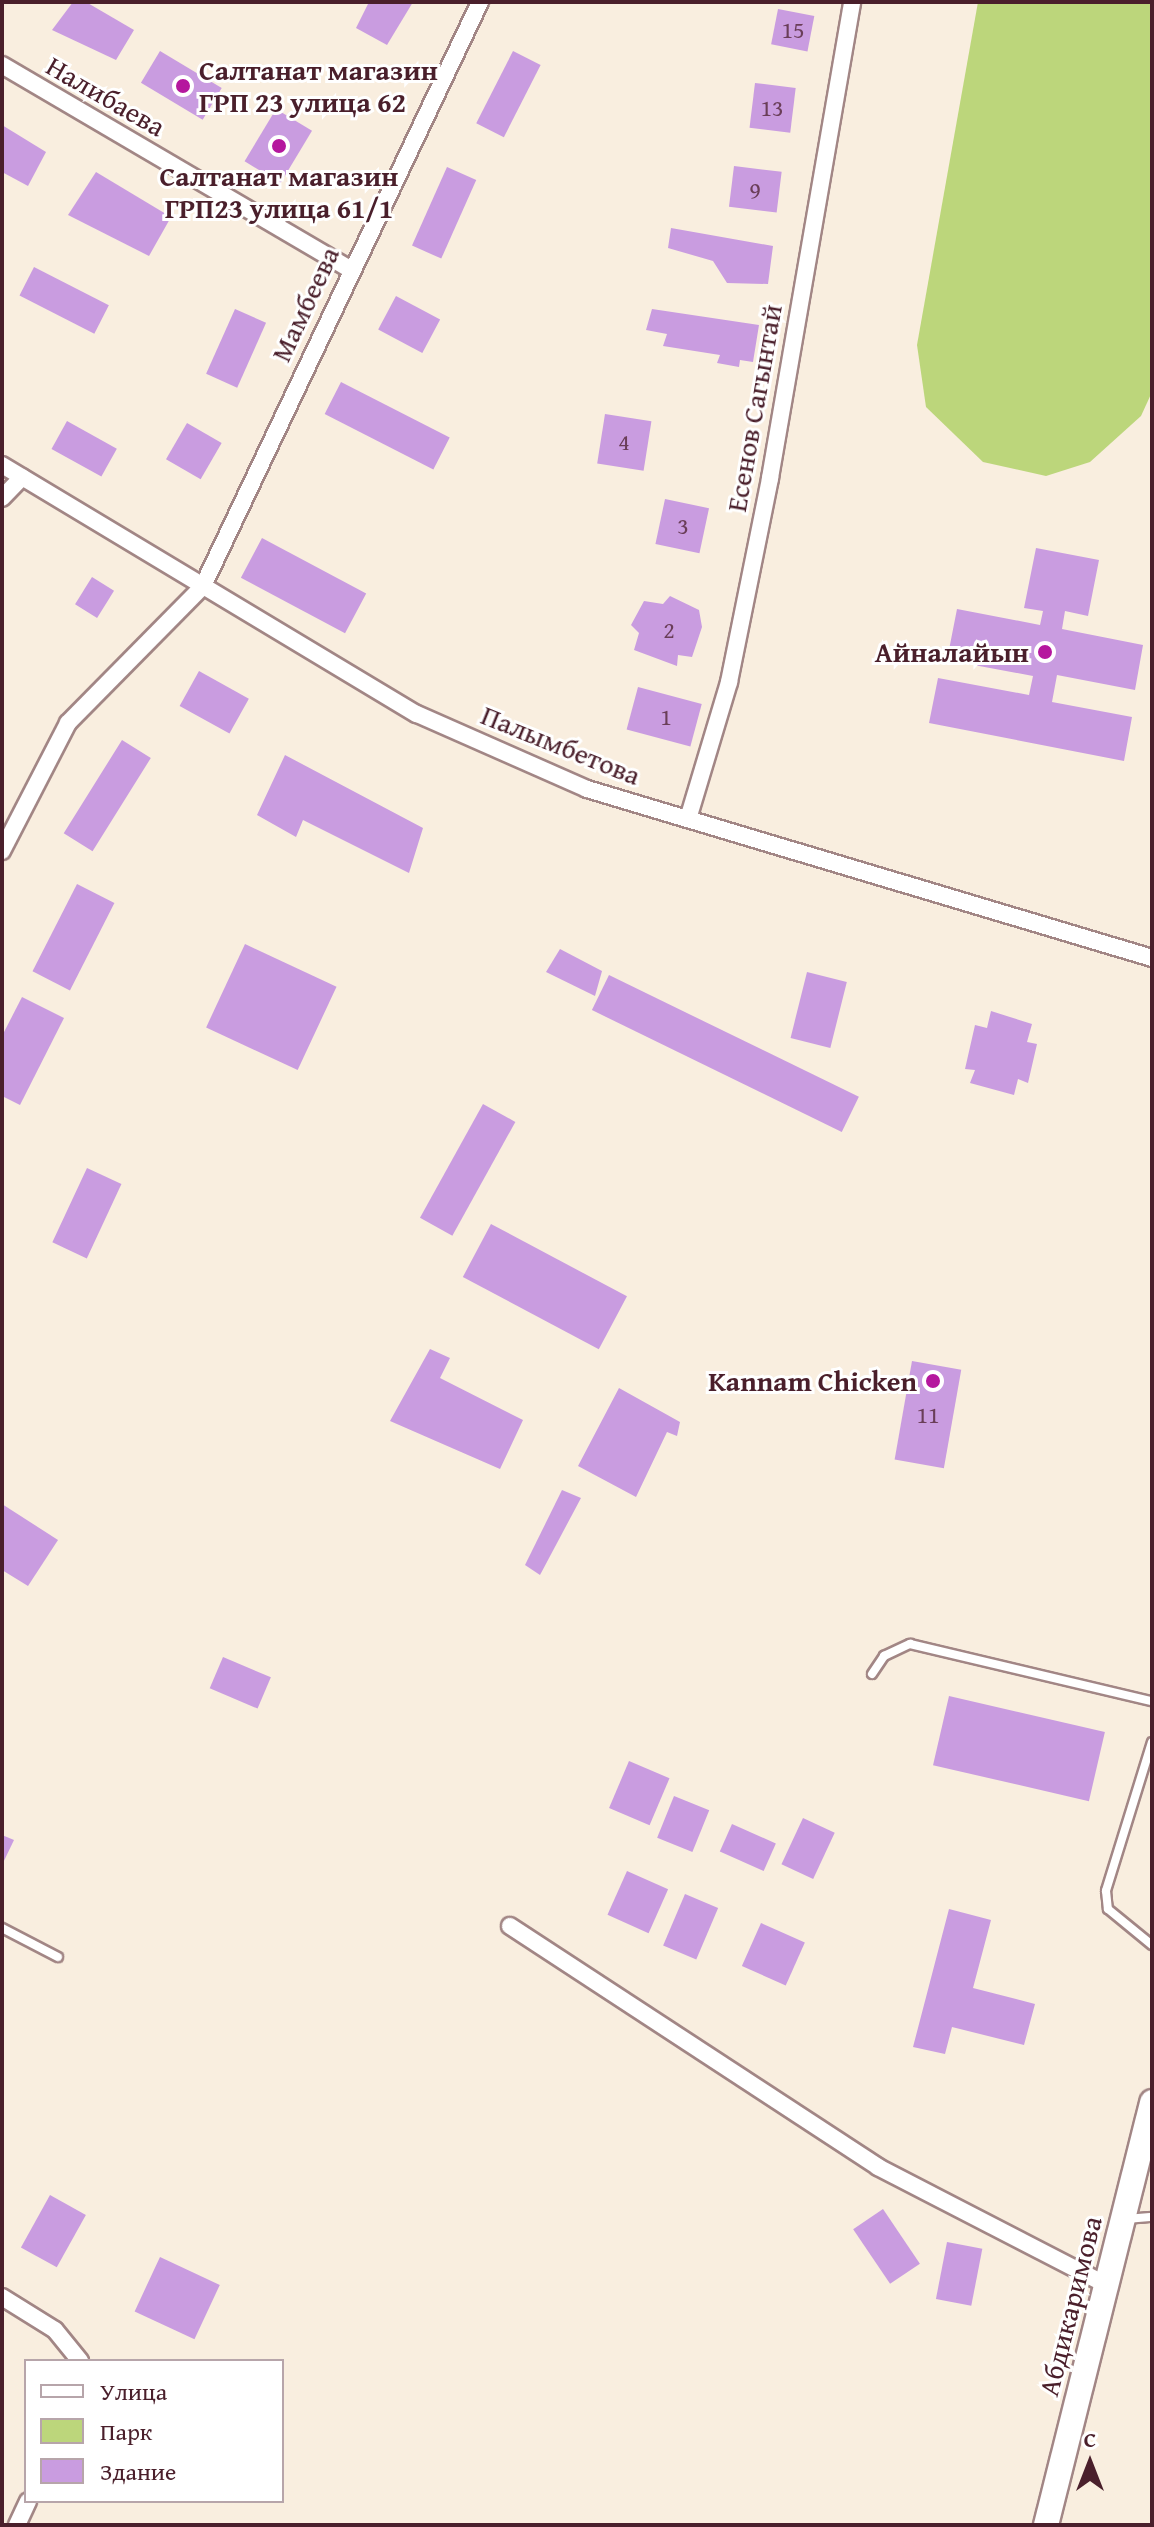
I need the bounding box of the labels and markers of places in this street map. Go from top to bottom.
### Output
place label: Салтанат магазин ГРП 23 улица 62 [199,53,438,119]
marker: Салтанат магазин ГРП 23 улица 62 [174,77,192,95]
marker: Салтанат магазин ГРП23 улица 61/1 [270,137,288,155]
place label: Салтанат магазин ГРП23 улица 61/1 [160,159,398,225]
place label: Айналайын [875,635,1029,669]
marker: Айналайын [1036,643,1054,661]
place label: Kannam Chicken [708,1364,917,1398]
marker: Kannam Chicken [924,1372,942,1390]

